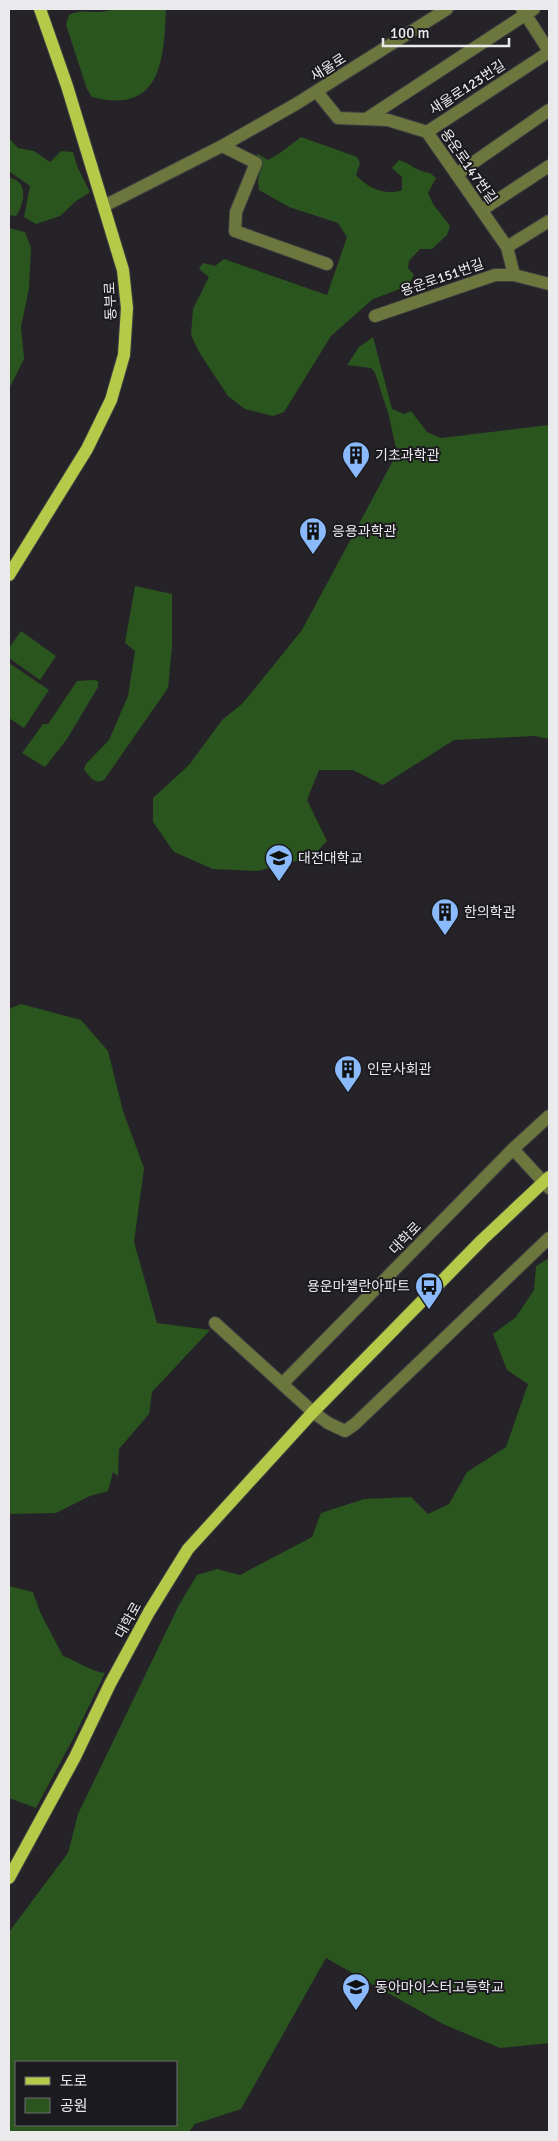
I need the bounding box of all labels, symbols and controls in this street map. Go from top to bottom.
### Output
scale bar [383,15,509,47]
text: 100 m [390,24,430,42]
street label: 새울로 [307,50,349,85]
street label: 새울로123번길 [426,57,508,118]
street label: 용운로147번길 [437,126,501,207]
street label: 용운로151번길 [398,255,486,300]
street label: 동부로 [101,281,120,321]
building icon: 기초과학관 [341,440,371,479]
place label: 기초과학관 [375,447,440,464]
building icon: 응용과학관 [298,516,328,555]
place label: 응용과학관 [332,523,397,540]
school or university icon: 대전대학교 [264,843,294,882]
place label: 대전대학교 [298,850,363,867]
building icon: 한의학관 [430,897,460,936]
place label: 한의학관 [464,904,516,921]
building icon: 인문사회관 [333,1054,363,1093]
place label: 인문사회관 [367,1061,432,1078]
street label: 대학로 [386,1218,425,1258]
bus stop icon: 용운마젤란아파트 [414,1271,444,1310]
place label: 용운마젤란아파트 [307,1278,410,1295]
street label: 대학로 [112,1599,145,1641]
school or university icon: 동아마이스터고등학교 [341,1972,371,2011]
place label: 동아마이스터고등학교 [375,1979,504,1996]
legend [15,2061,178,2126]
text: 도로 [60,2072,88,2090]
text: 공원 [60,2097,88,2115]

